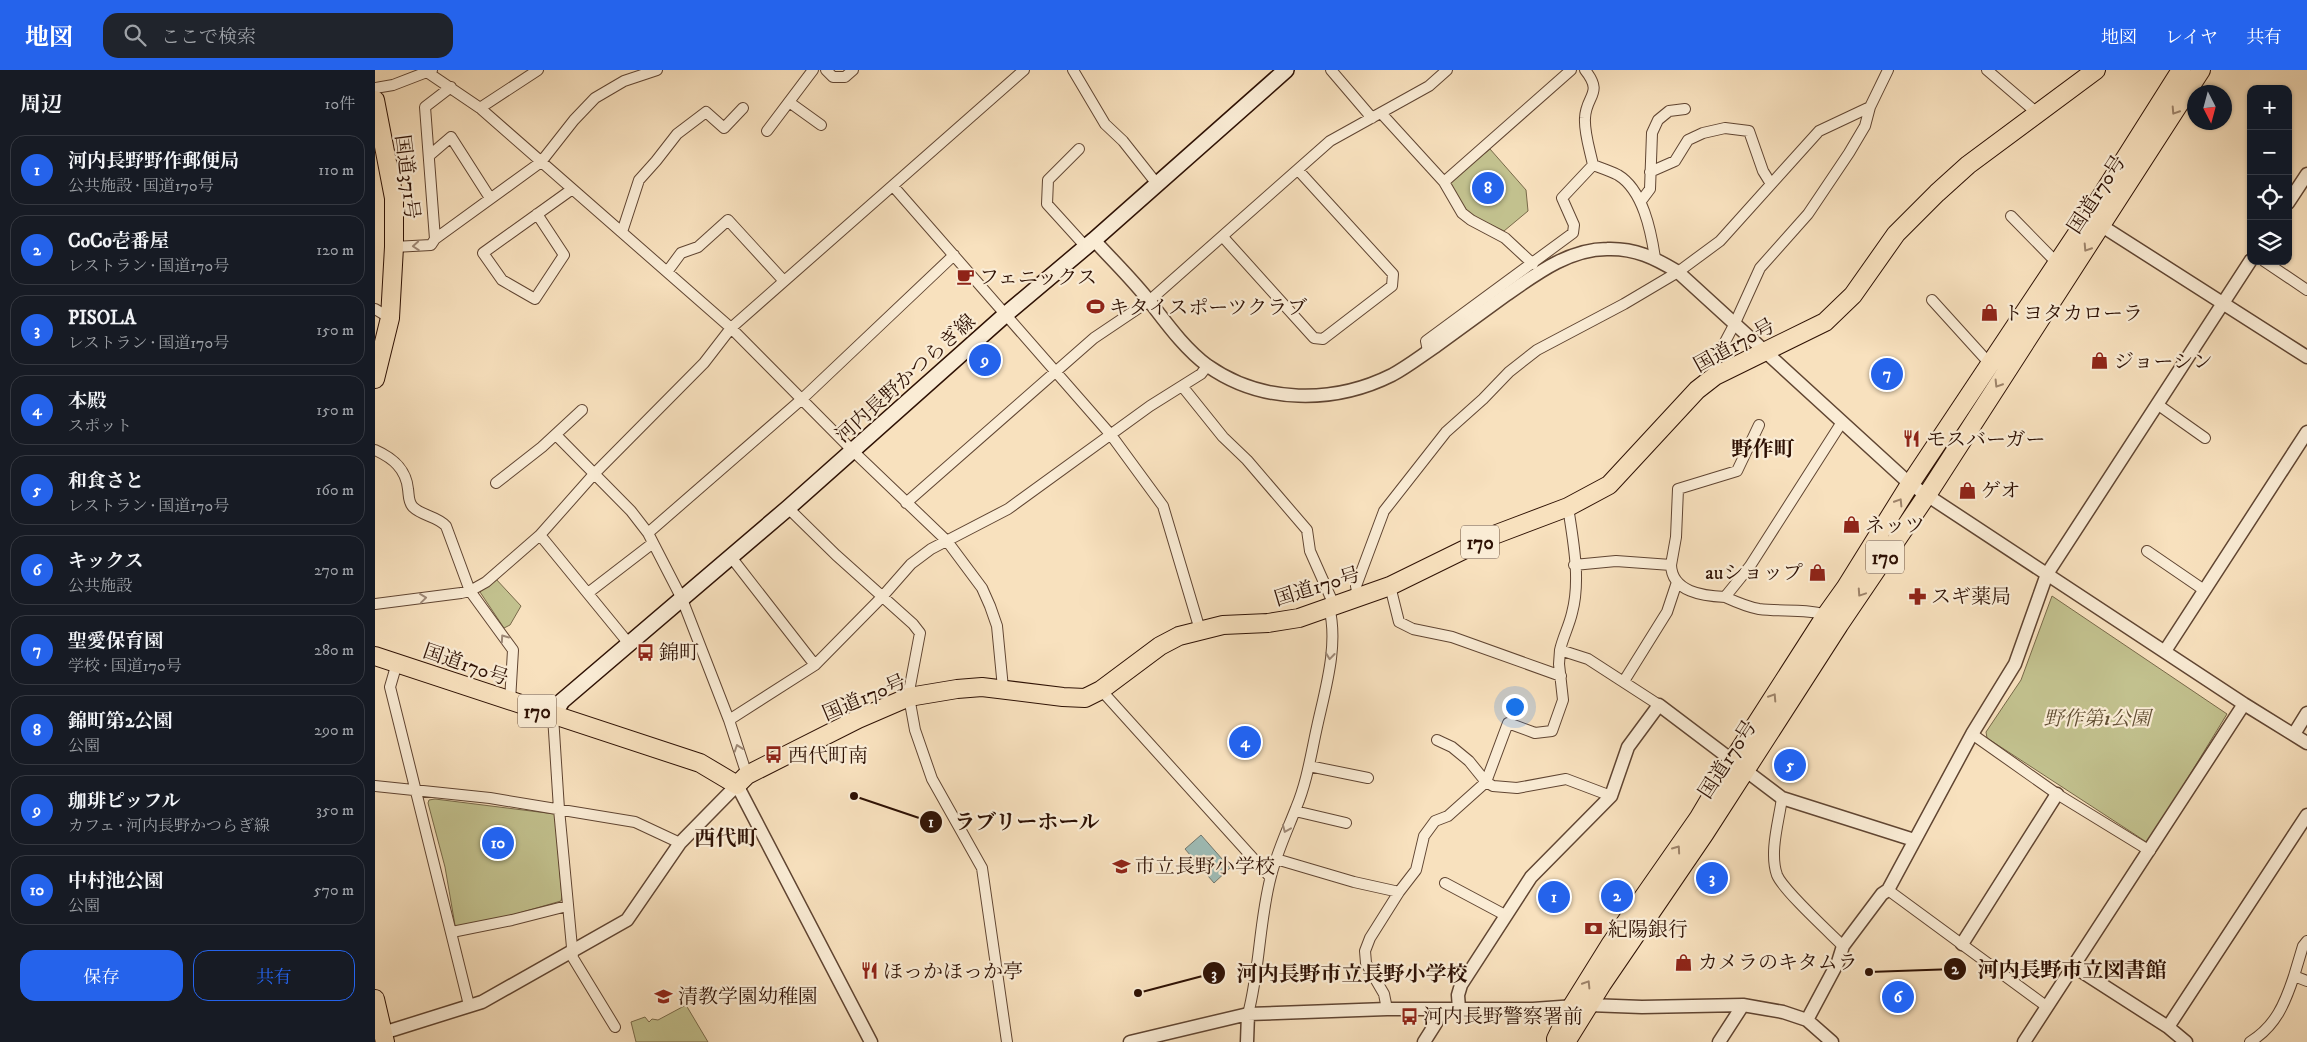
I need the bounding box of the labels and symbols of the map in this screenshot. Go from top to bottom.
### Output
north arrow [2187,85,2232,130]
one-way arrow [2172,105,2181,115]
street label: 国道371号 [389,133,424,221]
street label: 国道170号 [2063,151,2132,239]
pin: 8 [1472,169,1504,207]
one-way arrow [411,240,419,251]
one-way arrow [2084,242,2093,251]
place label: フェニックス [979,266,1097,291]
cafe icon: フェニックス [955,267,975,287]
place label: キタイスポーツクラブ [1109,296,1307,321]
sports icon: キタイスポーツクラブ [1085,297,1105,317]
place label: トヨタカローラ [2003,302,2143,327]
shop icon: トヨタカローラ [1979,303,1999,323]
street label: 河内長野かつらぎ線 [831,310,981,449]
street label: 国道170号 [1690,314,1780,379]
pin: 9 [969,341,1001,379]
place label: ジョーシン [2114,350,2213,375]
shop icon: ジョーシン [2090,351,2110,371]
pin: 7 [1871,355,1903,393]
one-way arrow [1994,378,2004,387]
place label: モスバーガー [1926,428,2046,453]
restaurant icon: モスバーガー [1902,429,1922,449]
district label: 野作町 [1732,437,1795,463]
place label: ゲオ [1981,479,2021,504]
shop icon: ゲオ [1957,480,1977,500]
one-way arrow [1893,499,1903,508]
place label: ネッツ [1865,514,1925,539]
shop icon: ネッツ [1841,515,1861,535]
road number: 170 [1461,526,1499,558]
road number: 170 [1866,541,1904,574]
place label: auショップ [1705,561,1803,586]
shop icon: auショップ [1807,562,1827,582]
street label: 国道170号 [1271,563,1363,612]
place label: スギ薬局 [1931,585,2011,610]
pharmacy icon: スギ薬局 [1907,586,1927,606]
one-way arrow [1857,587,1867,596]
one-way arrow [419,593,427,604]
one-way arrow [501,634,510,644]
street label: 国道170号 [420,639,511,692]
place label: 錦町 [659,641,699,666]
bus stop icon: 錦町 [635,642,655,662]
one-way arrow [1325,652,1336,660]
street label: 国道170号 [819,670,910,727]
road number: 170 [518,694,556,728]
your location [1502,694,1528,720]
one-way arrow [1767,694,1776,703]
park label: 野作第1公園 [2043,707,2154,732]
street label: 国道170号 [1694,716,1763,804]
pin: 4 [1229,723,1261,761]
one-way arrow [734,744,744,753]
place label: 西代町南 [788,744,868,769]
bus stop icon: 西代町南 [764,745,784,765]
pin: 5 [1774,746,1806,784]
callout: ラブリーホール [919,804,1111,840]
text: ラブリーホール [954,810,1100,836]
text: 1 [928,813,934,832]
pin: 10 [482,824,514,862]
one-way arrow [1282,824,1293,833]
district label: 西代町 [695,826,758,852]
one-way arrow [1671,845,1680,855]
place label: 市立長野小学校 [1135,855,1275,880]
school or university icon: 市立長野小学校 [1111,856,1131,876]
pin: 3 [1696,859,1728,897]
pin: 2 [1601,877,1633,915]
pin: 1 [1538,878,1570,916]
place label: 紀陽銀行 [1608,918,1688,943]
bank icon: 紀陽銀行 [1584,919,1604,939]
place label: カメラのキタムラ [1698,951,1858,976]
callout: 河内長野市立図書館 [1943,951,2177,987]
shop icon: カメラのキタムラ [1674,952,1694,972]
callout: 河内長野市立長野小学校 [1201,955,1477,991]
text: 河内長野市立図書館 [1978,958,2167,984]
place label: ほっかほっか亭 [883,960,1023,985]
text: 2 [1951,960,1959,979]
restaurant icon: ほっかほっか亭 [859,961,879,981]
text: 河内長野市立長野小学校 [1237,962,1468,988]
text: 3 [1211,965,1217,984]
pin: 6 [1882,978,1914,1016]
one-way arrow [1580,981,1590,990]
place label: 清教学園幼稚園 [678,985,818,1010]
school or university icon: 清教学園幼稚園 [654,986,674,1006]
place label: 河内長野警察署前 [1423,1005,1583,1030]
bus stop icon: 河内長野警察署前 [1399,1006,1419,1026]

